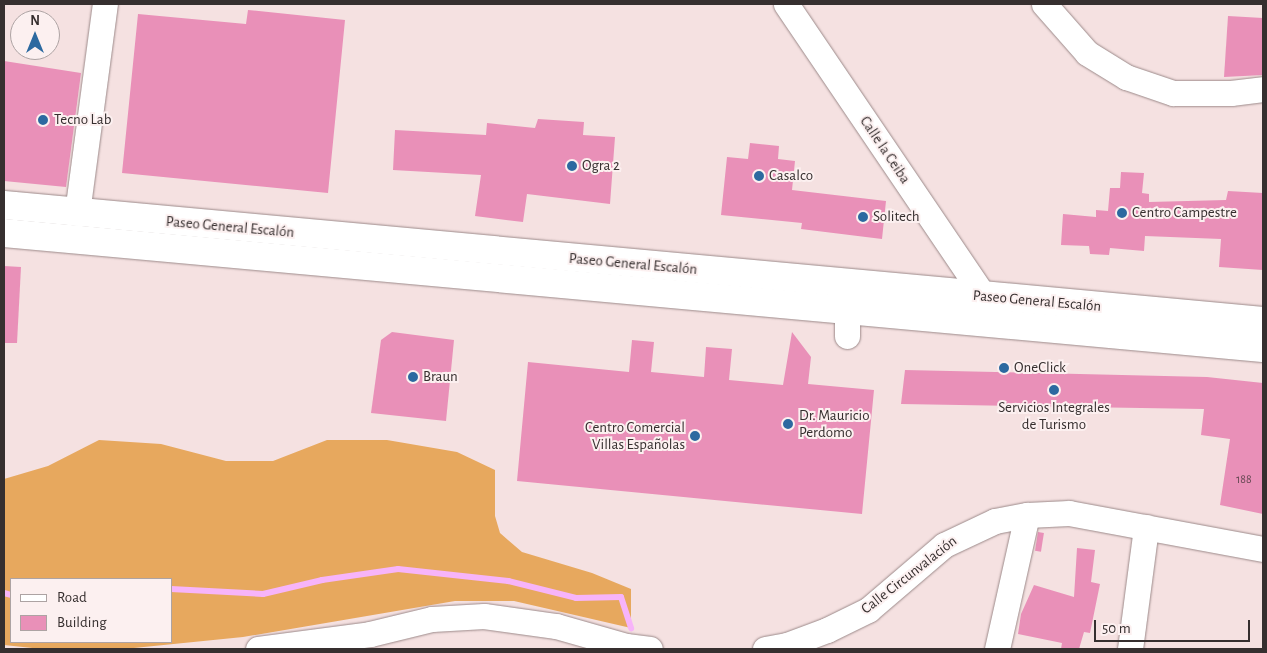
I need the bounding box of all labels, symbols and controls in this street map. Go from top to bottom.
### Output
north arrow [10,10,60,60]
text: N [30,14,40,28]
place label: Tecno Lab [54,111,111,129]
marker: Tecno Lab [36,113,50,127]
street label: Calle la Ceiba [856,113,914,187]
place label: Ogra 2 [582,157,620,175]
marker: Ogra 2 [566,160,578,172]
place label: Casalco [769,167,813,185]
marker: Casalco [753,170,765,182]
place label: Centro Campestre [1132,204,1237,222]
marker: Centro Campestre [1116,207,1128,219]
place label: Solitech [873,208,920,226]
marker: Solitech [857,211,869,223]
street label: Paseo General Escalón [165,212,295,242]
street label: Paseo General Escalón [568,249,698,279]
street label: Paseo General Escalón [972,286,1102,316]
place label: OneClick [1014,359,1066,377]
marker: OneClick [998,362,1010,374]
place label: Braun [423,368,458,386]
marker: Braun [407,371,419,383]
marker: Servicios Integrales de Turismo [1048,384,1060,396]
place label: Servicios Integrales de Turismo [998,398,1110,433]
place label: Dr. Mauricio Perdomo [799,406,870,441]
marker: Dr. Mauricio Perdomo [781,417,795,431]
place label: Centro Comercial Villas Españolas [585,418,685,453]
marker: Centro Comercial Villas Españolas [689,430,701,442]
house number: 188 [1236,473,1252,487]
street label: Calle Circunvalación [858,532,960,618]
legend [10,578,172,643]
text: Road [57,590,87,605]
scale bar [1097,610,1253,642]
text: Building [57,615,107,630]
text: 50 m [1102,621,1131,636]

